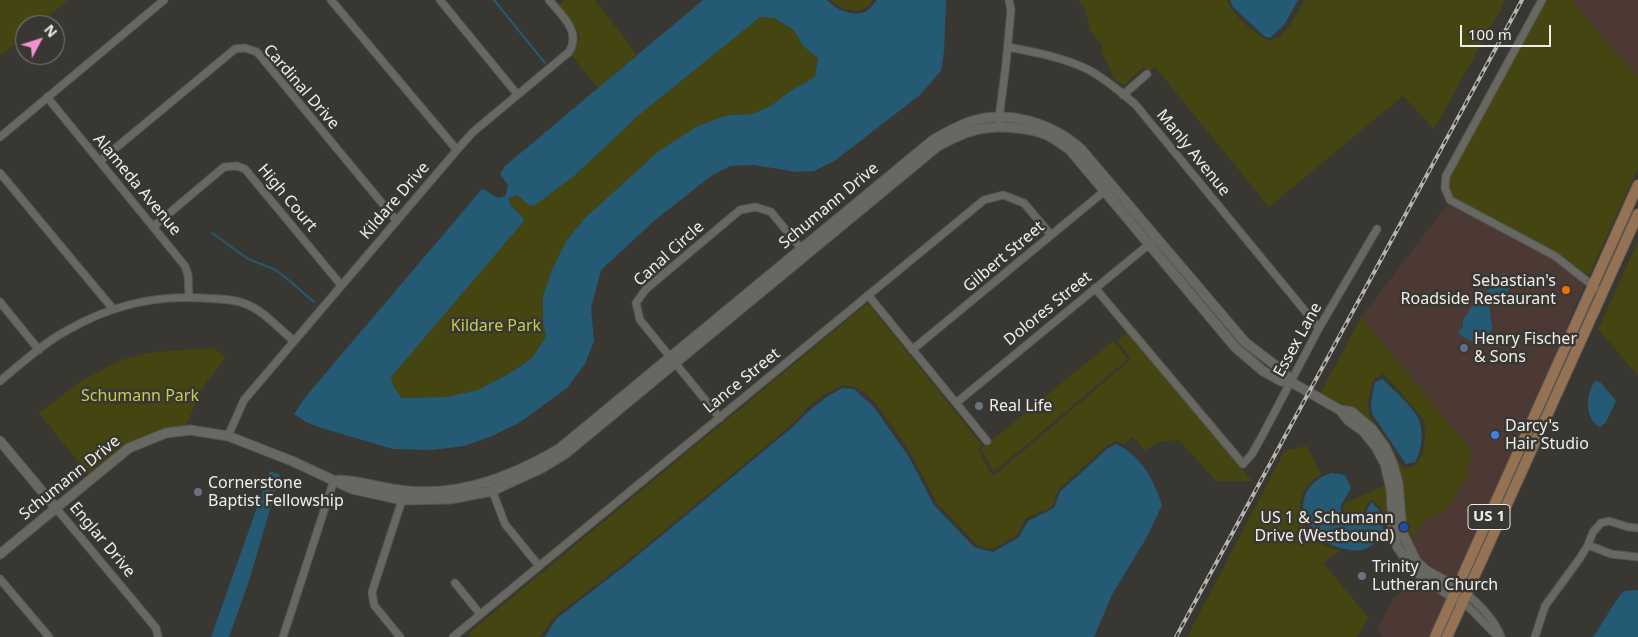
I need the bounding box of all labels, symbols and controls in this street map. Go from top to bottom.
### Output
north arrow [15,15,65,65]
scale bar [1463,15,1554,47]
text: N [40,20,62,41]
text: 100 m [1468,24,1512,44]
street label: Cardinal Drive [259,41,343,133]
street label: Manly Avenue [1152,106,1234,200]
street label: Alameda Avenue [89,130,185,240]
street label: Kildare Drive [356,158,434,244]
street label: Schumann Drive [775,159,883,253]
street label: High Court [253,160,321,236]
street label: Canal Circle [630,218,708,290]
street label: Gilbert Street [960,218,1048,296]
street label: Dolores Street [1000,268,1096,350]
place label: Sebastian's Roadside Restaurant [1401,271,1556,309]
marker: Sebastian's Roadside Restaurant [1560,284,1572,296]
street label: Essex Lane [1270,300,1326,380]
park label: Kildare Park [451,316,541,336]
place label: Henry Fischer & Sons [1474,329,1577,367]
marker: Henry Fischer & Sons [1458,342,1470,354]
street label: Lance Street [700,344,784,418]
park label: Schumann Park [81,386,199,406]
place label: Real Life [989,396,1052,416]
marker: Real Life [973,400,985,412]
place label: Darcy's Hair Studio [1505,416,1589,454]
marker: Darcy's Hair Studio [1489,429,1501,441]
street label: Schumann Drive [16,432,124,524]
place label: Cornerstone Baptist Fellowship [208,473,344,511]
marker: Cornerstone Baptist Fellowship [192,486,204,498]
street label: Englar Drive [65,499,139,581]
road number: US 1 [1468,504,1510,530]
place label: US 1 & Schumann Drive (Westbound) [1255,508,1394,546]
marker: US 1 & Schumann Drive (Westbound) [1398,521,1410,533]
place label: Trinity Lutheran Church [1372,557,1498,595]
marker: Trinity Lutheran Church [1356,570,1368,582]

